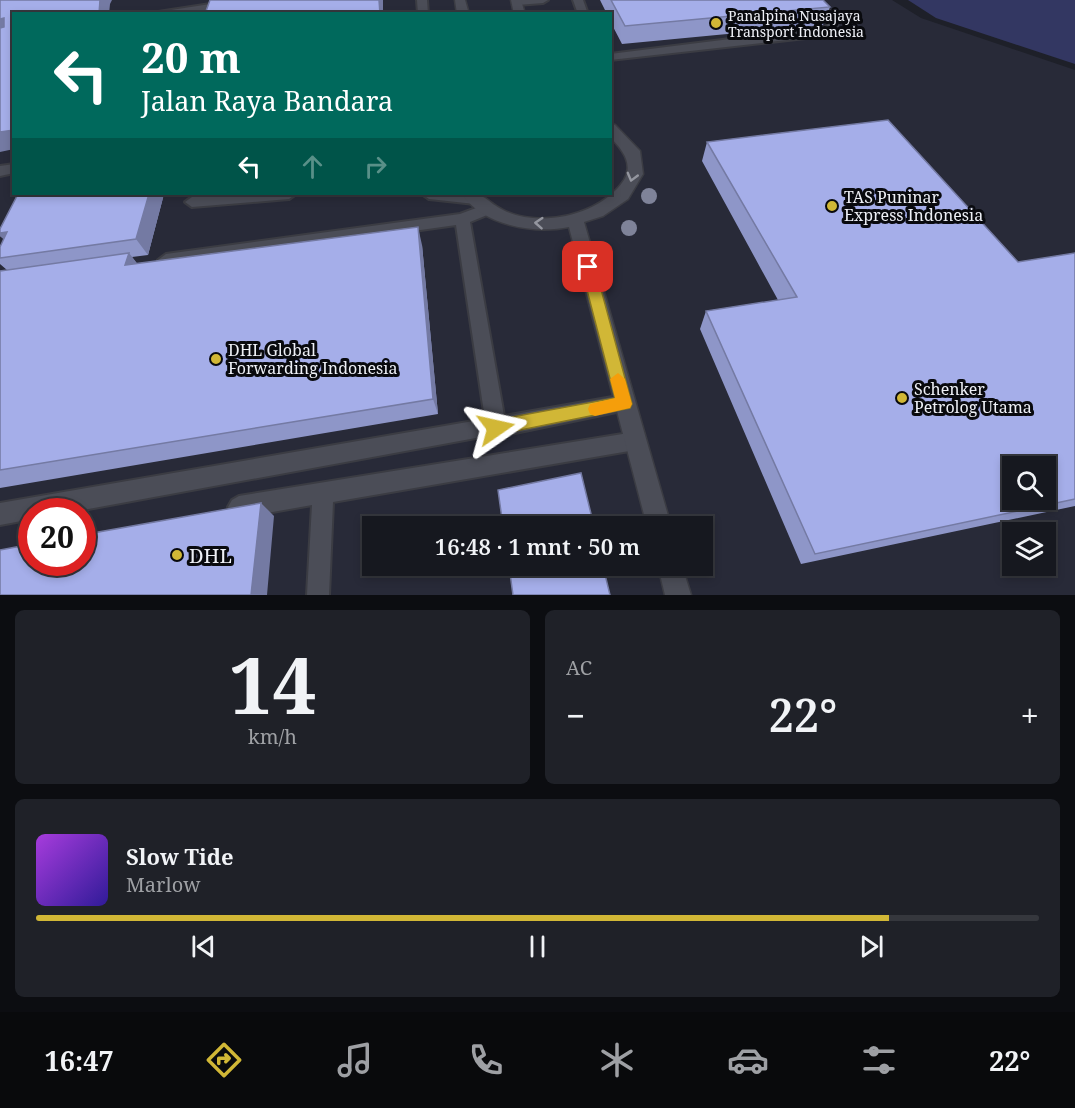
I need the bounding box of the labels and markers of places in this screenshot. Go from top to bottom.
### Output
place label: Panalpina Nusajaya Transport Indonesia [728,6,864,41]
marker: Panalpina Nusajaya Transport Indonesia [709,16,723,30]
place label: TAS Puninar Express Indonesia [844,186,983,226]
marker: TAS Puninar Express Indonesia [825,199,839,213]
pin [562,241,613,292]
place label: DHL Global Forwarding Indonesia [228,339,397,379]
marker: DHL Global Forwarding Indonesia [209,352,223,366]
place label: Schenker Petrolog Utama [914,378,1032,418]
marker: Schenker Petrolog Utama [895,391,909,405]
place label: DHL [189,542,232,569]
marker: DHL [170,548,184,562]

